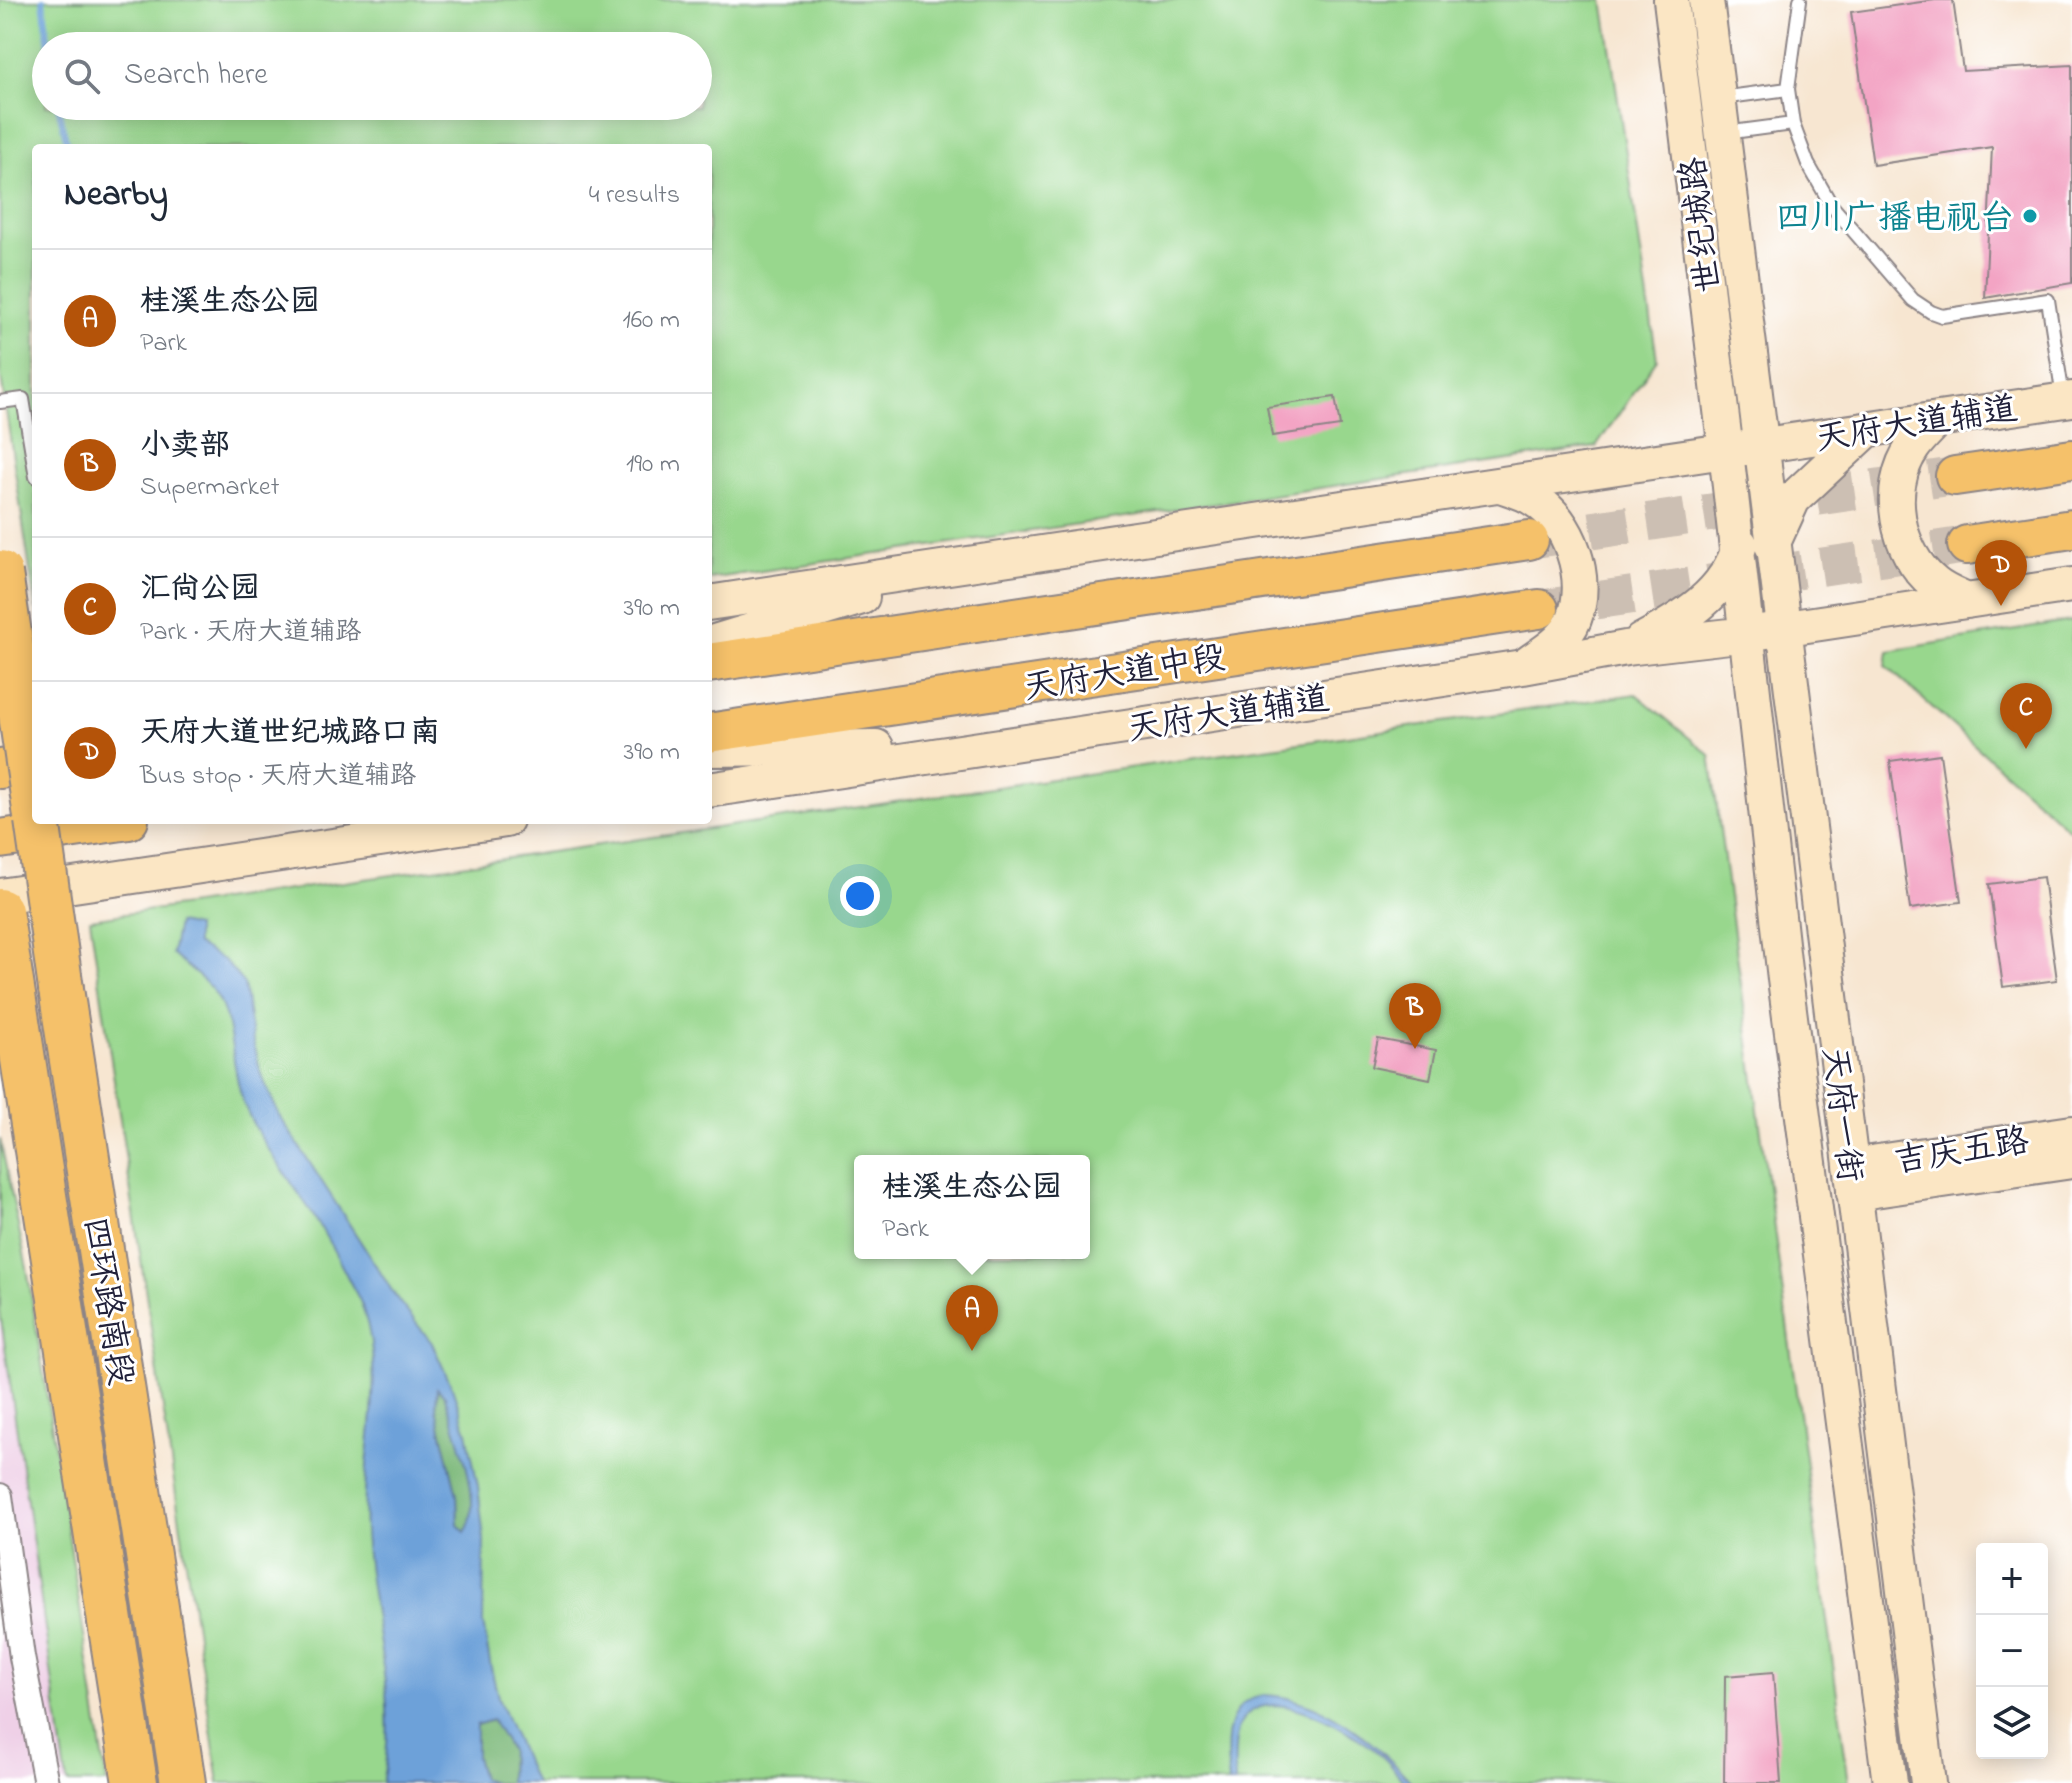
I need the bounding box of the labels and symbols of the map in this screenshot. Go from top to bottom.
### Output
street label: 世纪城路 [1670,154,1736,295]
place label: 四川广播电视台 [1776,195,2014,245]
marker: 四川广播电视台 [2021,207,2039,225]
street label: 天府大道辅道 [1812,385,2021,467]
pin: D [1975,540,2027,606]
street label: 天府大道中段 [1020,634,1229,716]
street label: 天府大道辅道 [1124,675,1333,757]
pin: C [2000,683,2052,749]
your location [840,876,880,916]
pin: B [1389,983,1441,1049]
street label: 天府一街 [1807,1044,1873,1185]
street label: 吉庆五路 [1891,1118,2033,1188]
street label: 四环路南段 [68,1214,144,1389]
pin: A [946,1285,998,1351]

